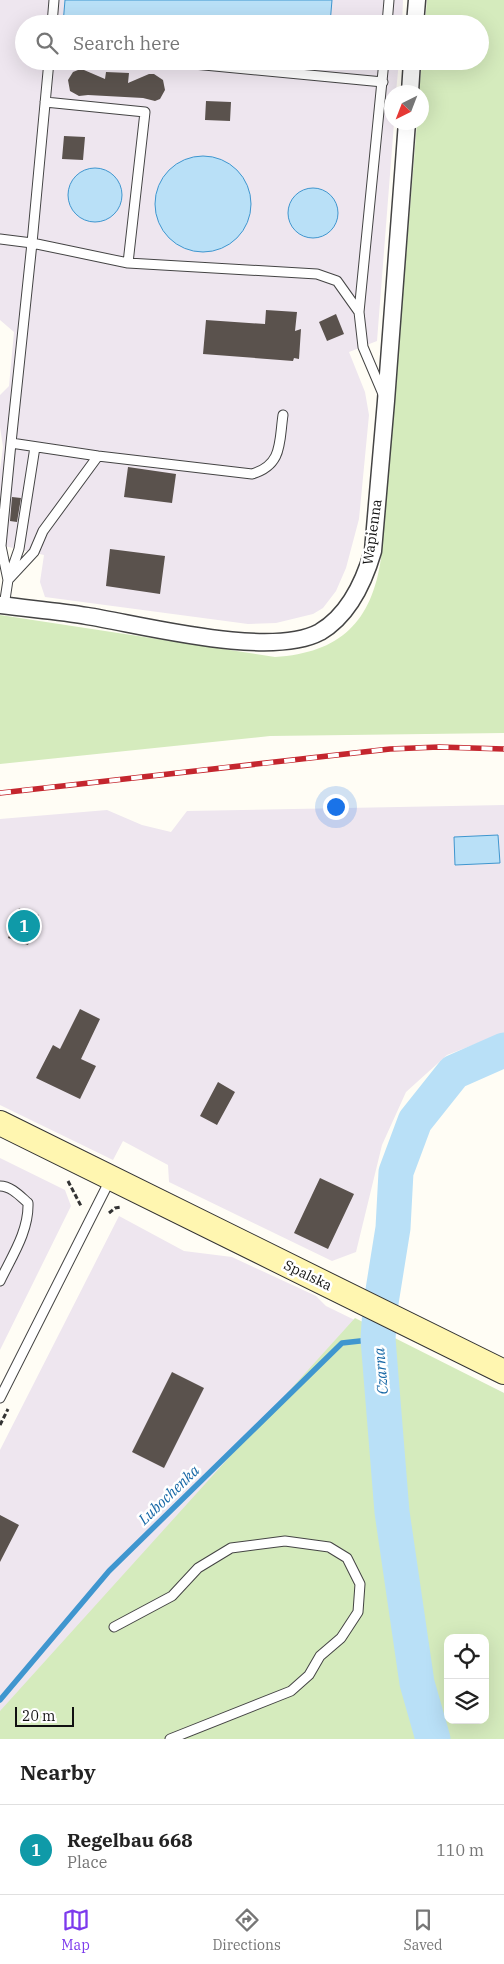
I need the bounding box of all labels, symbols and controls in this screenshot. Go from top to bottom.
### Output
search box [15,15,489,70]
icon: search [33,29,61,57]
text: Search here [73,31,180,55]
north arrow [384,85,429,130]
street label: Wapienna [358,498,386,566]
your location [323,794,349,820]
pin: 1 [8,907,40,945]
street label: Spalska [281,1256,335,1295]
water label: Czarna [369,1346,392,1395]
water label: Lubochenka [133,1460,204,1529]
map controls [444,1634,489,1724]
button: locate [444,1634,489,1679]
button: layers [444,1679,489,1724]
scale bar [15,1704,74,1727]
text: 20 m [22,1707,55,1725]
text: Nearby [20,1758,96,1786]
text: Regelbau 668 [67,1828,193,1852]
text: 1 [31,1840,41,1860]
text: 110 m [436,1840,484,1860]
text: Place [67,1852,107,1872]
tab: Map [61,1906,90,1954]
tab: Directions [212,1906,281,1954]
tab: Saved [403,1906,443,1954]

